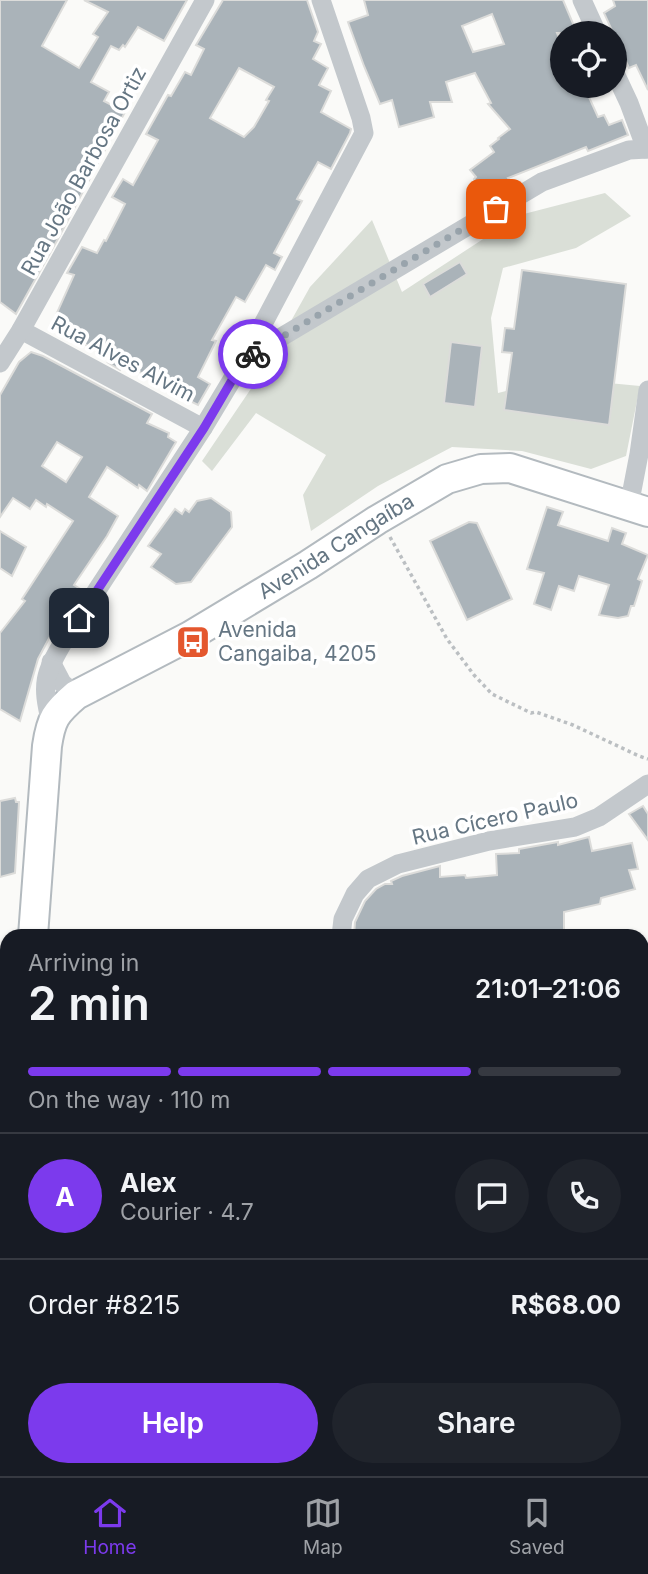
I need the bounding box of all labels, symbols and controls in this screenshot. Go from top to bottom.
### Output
map controls [550,21,627,98]
button: locate [550,21,627,98]
street label: Rua João Barbosa Ortiz [16,62,151,279]
pin [466,179,526,239]
icon: bag [477,190,515,228]
street label: Rua Alves Alvim [47,310,199,407]
courier [218,319,288,389]
icon: bike [234,335,272,373]
street label: Avenida Cangaíba [253,488,418,604]
pin [49,588,109,648]
icon: home [60,599,98,637]
place label: Avenida Cangaiba, 4205 [218,617,377,666]
bus stop icon: Avenida Cangaiba, 4205 [174,623,212,661]
street label: Rua Cícero Paulo [409,787,580,850]
text: Arriving in [28,949,139,977]
text: 21:01–21:06 [475,973,621,1004]
text: 2 min [28,975,150,1031]
text: On the way · 110 m [28,1086,230,1114]
button: chat [455,1159,529,1233]
button: phone [547,1159,621,1233]
text: Alex [120,1167,177,1198]
text: A [55,1181,75,1212]
text: Courier · 4.7 [120,1198,254,1226]
text: Order #8215 [28,1289,180,1320]
text: R$68.00 [511,1289,621,1320]
button: Help [28,1383,318,1463]
button: Share [332,1383,621,1463]
tab: Home [83,1494,137,1559]
tab: Map [303,1494,343,1559]
tab: Saved [509,1494,565,1559]

